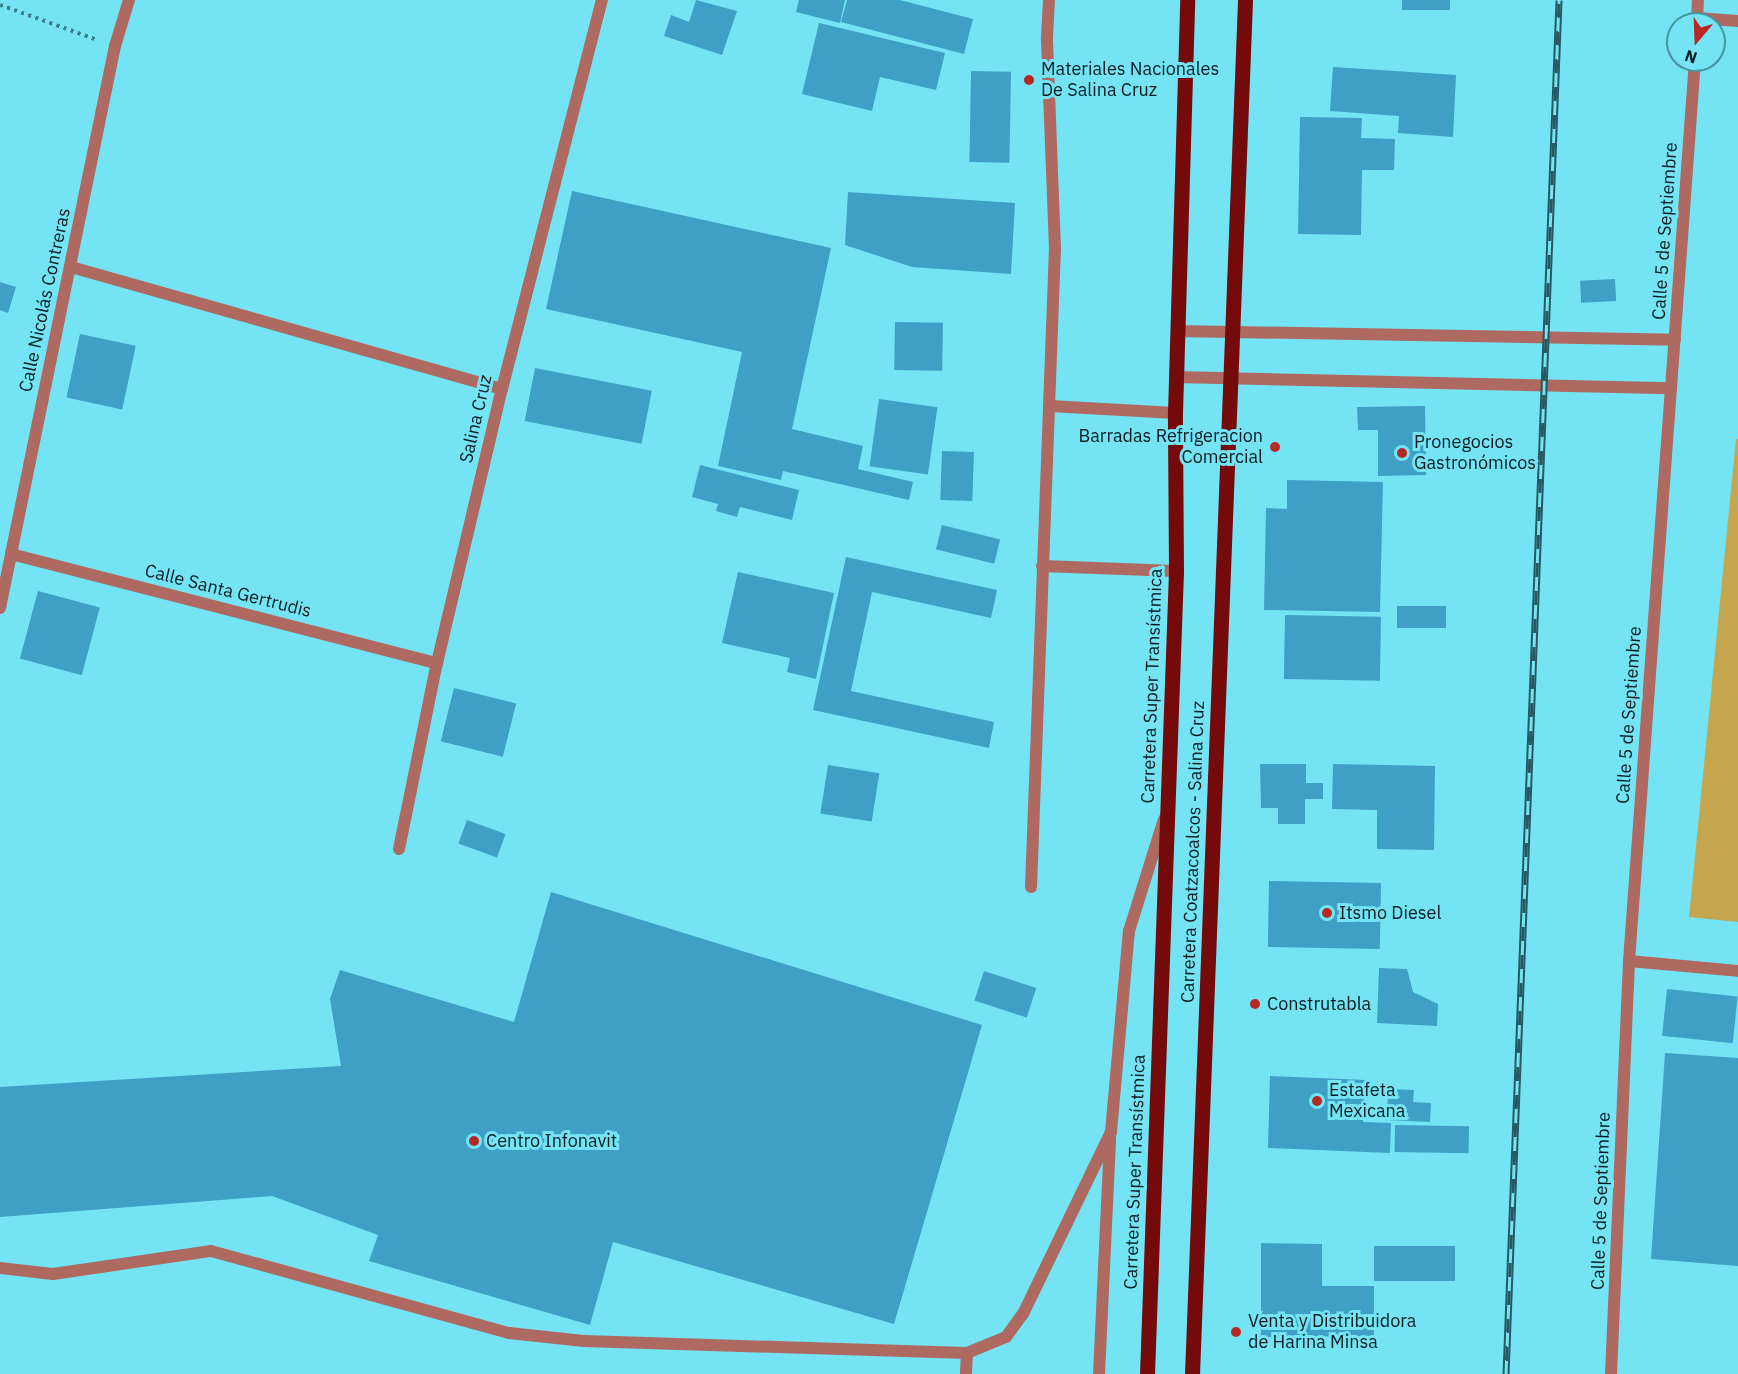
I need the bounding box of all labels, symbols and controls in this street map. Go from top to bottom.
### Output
north arrow [1666,12,1726,72]
text: N [1682,46,1700,68]
place label: Materiales Nacionales De Salina Cruz [1041,59,1219,101]
marker: Materiales Nacionales De Salina Cruz [1022,73,1036,87]
street label: Calle 5 de Septiembre [1648,141,1682,321]
street label: Calle Nicolás Contreras [15,206,75,394]
street label: Salina Cruz [455,373,497,465]
place label: Barradas Refrigeracion Comercial [1078,426,1263,468]
place label: Pronegocios Gastronómicos [1414,432,1536,474]
marker: Barradas Refrigeracion Comercial [1268,440,1282,454]
marker: Pronegocios Gastronómicos [1395,446,1409,460]
street label: Calle Santa Gertrudis [142,560,314,622]
street label: Carretera Super Transístmica [1137,568,1167,804]
street label: Calle 5 de Septiembre [1612,625,1646,805]
street label: Carretera Coatzacoalcos - Salina Cruz [1177,701,1209,1003]
place label: Itsmo Diesel [1339,902,1441,924]
marker: Itsmo Diesel [1320,906,1334,920]
place label: Construtabla [1267,993,1371,1015]
marker: Construtabla [1248,997,1262,1011]
street label: Carretera Super Transístmica [1120,1054,1150,1290]
place label: Estafeta Mexicana [1329,1080,1405,1122]
marker: Estafeta Mexicana [1310,1094,1324,1108]
street label: Calle 5 de Septiembre [1587,1112,1615,1290]
place label: Centro Infonavit [486,1130,617,1152]
marker: Centro Infonavit [467,1134,481,1148]
place label: Venta y Distribuidora de Harina Minsa [1248,1311,1416,1354]
marker: Venta y Distribuidora de Harina Minsa [1229,1325,1243,1339]

